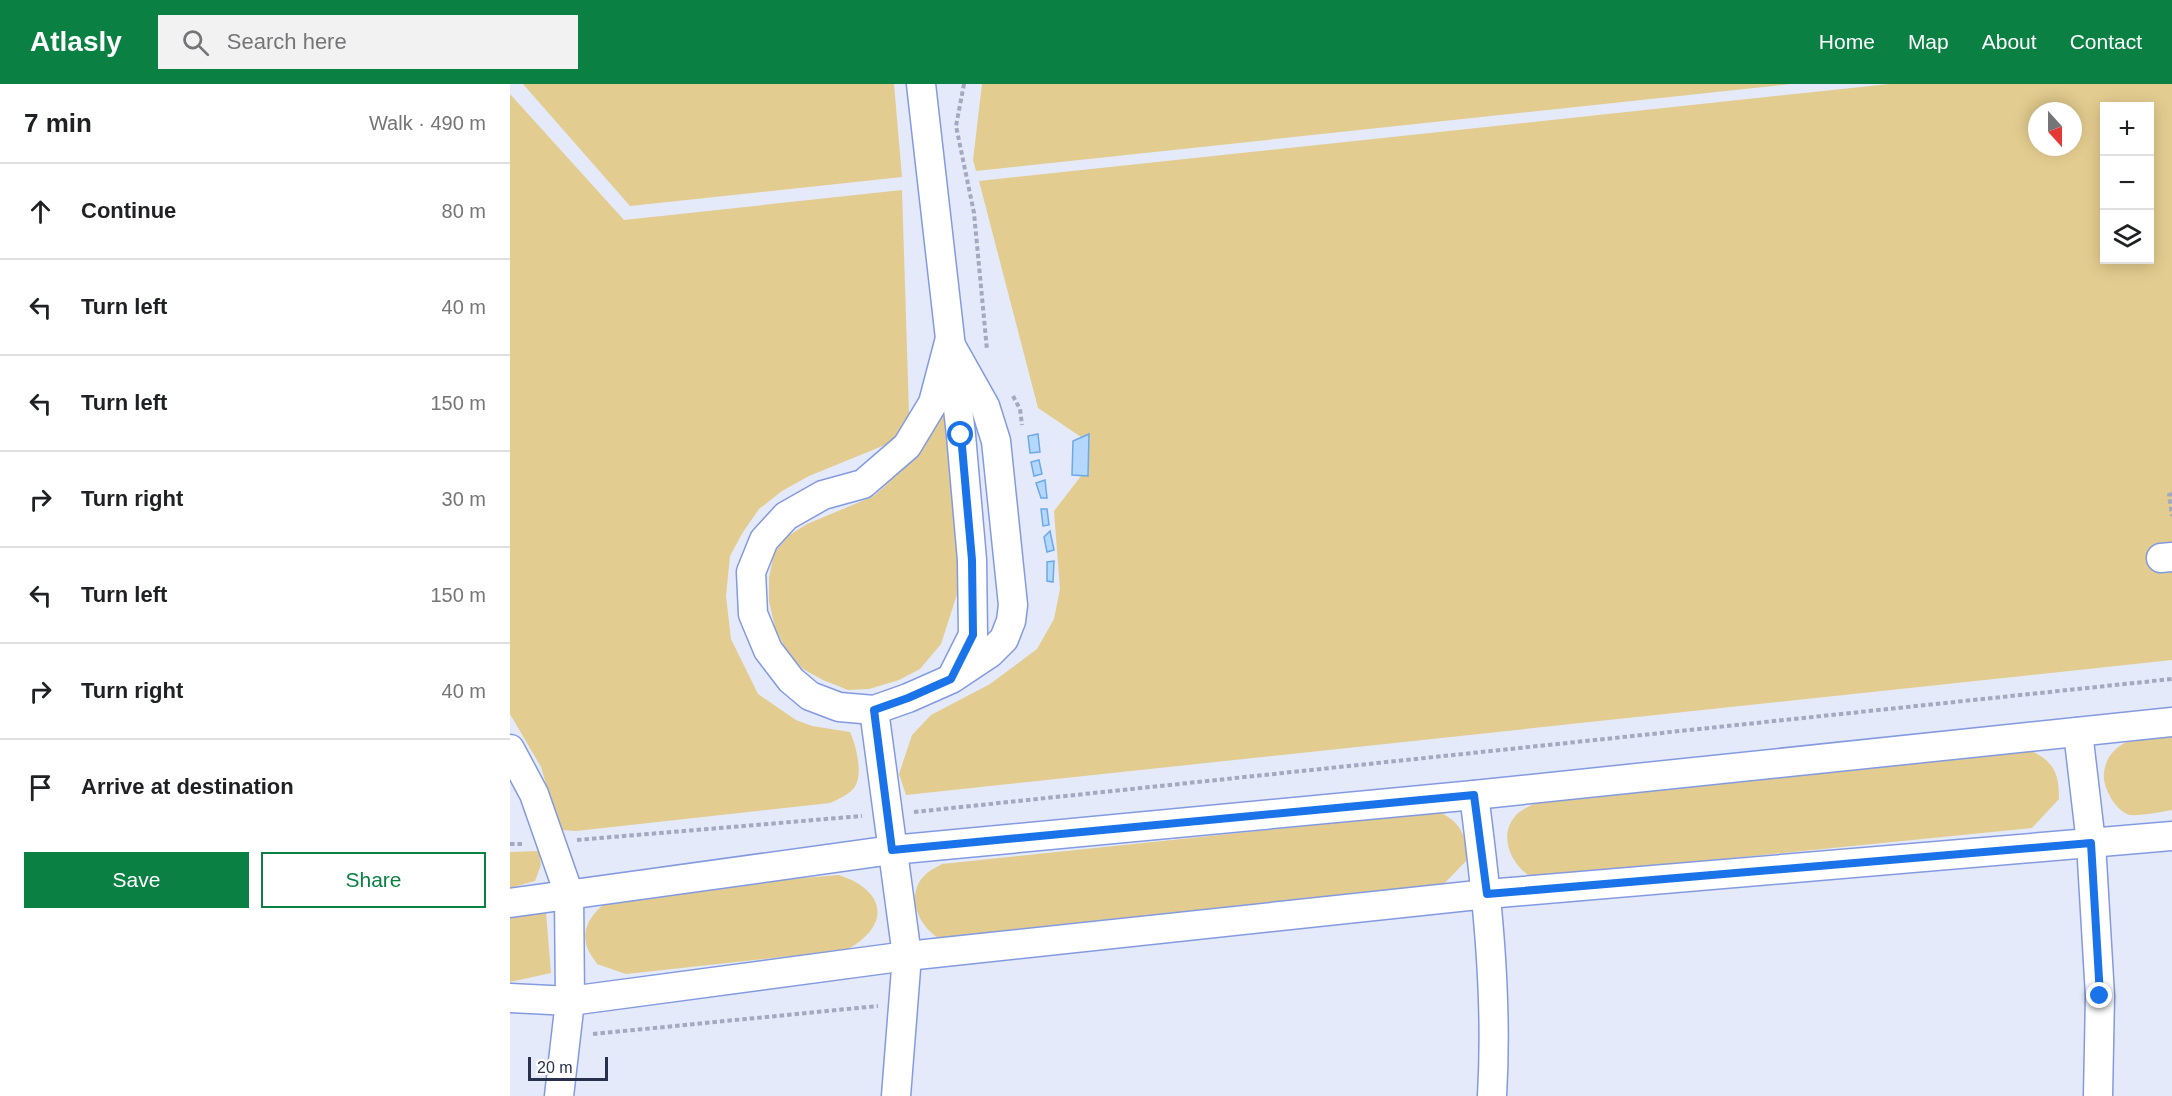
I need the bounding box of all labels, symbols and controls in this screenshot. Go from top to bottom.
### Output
search box [158,15,578,69]
text: Atlasly [30,26,122,57]
icon: search [179,26,212,59]
text: Search here [227,29,347,54]
text: Home [1819,30,1875,53]
text: Map [1908,30,1949,53]
text: About [1982,30,2037,53]
text: Contact [2070,30,2142,53]
north arrow [2028,102,2082,156]
map controls [2100,102,2154,264]
button: + [2100,102,2154,156]
text: 7 min [24,108,92,138]
text: Walk · 490 m [369,112,486,134]
button: − [2100,156,2154,210]
icon: ahead [24,195,57,228]
text: Continue [81,198,176,223]
text: 80 m [442,200,486,222]
button: layers [2100,210,2154,264]
icon: left [24,291,57,324]
text: Turn left [81,294,167,319]
text: 40 m [442,296,486,318]
icon: left [24,387,57,420]
text: Turn left [81,390,167,415]
text: 150 m [430,392,486,414]
route start [947,421,973,447]
icon: right [24,483,57,516]
text: Turn right [81,486,183,511]
text: 30 m [442,488,486,510]
icon: left [24,579,57,612]
text: Turn left [81,582,167,607]
text: 150 m [430,584,486,606]
icon: right [24,675,57,708]
text: Turn right [81,678,183,703]
text: 40 m [442,680,486,702]
icon: arrive [24,771,57,804]
text: Arrive at destination [81,774,294,799]
button: Save [24,852,249,908]
button: Share [261,852,486,908]
route end [2086,982,2112,1008]
scale bar [528,1054,608,1082]
text: 20 m [537,1059,573,1076]

